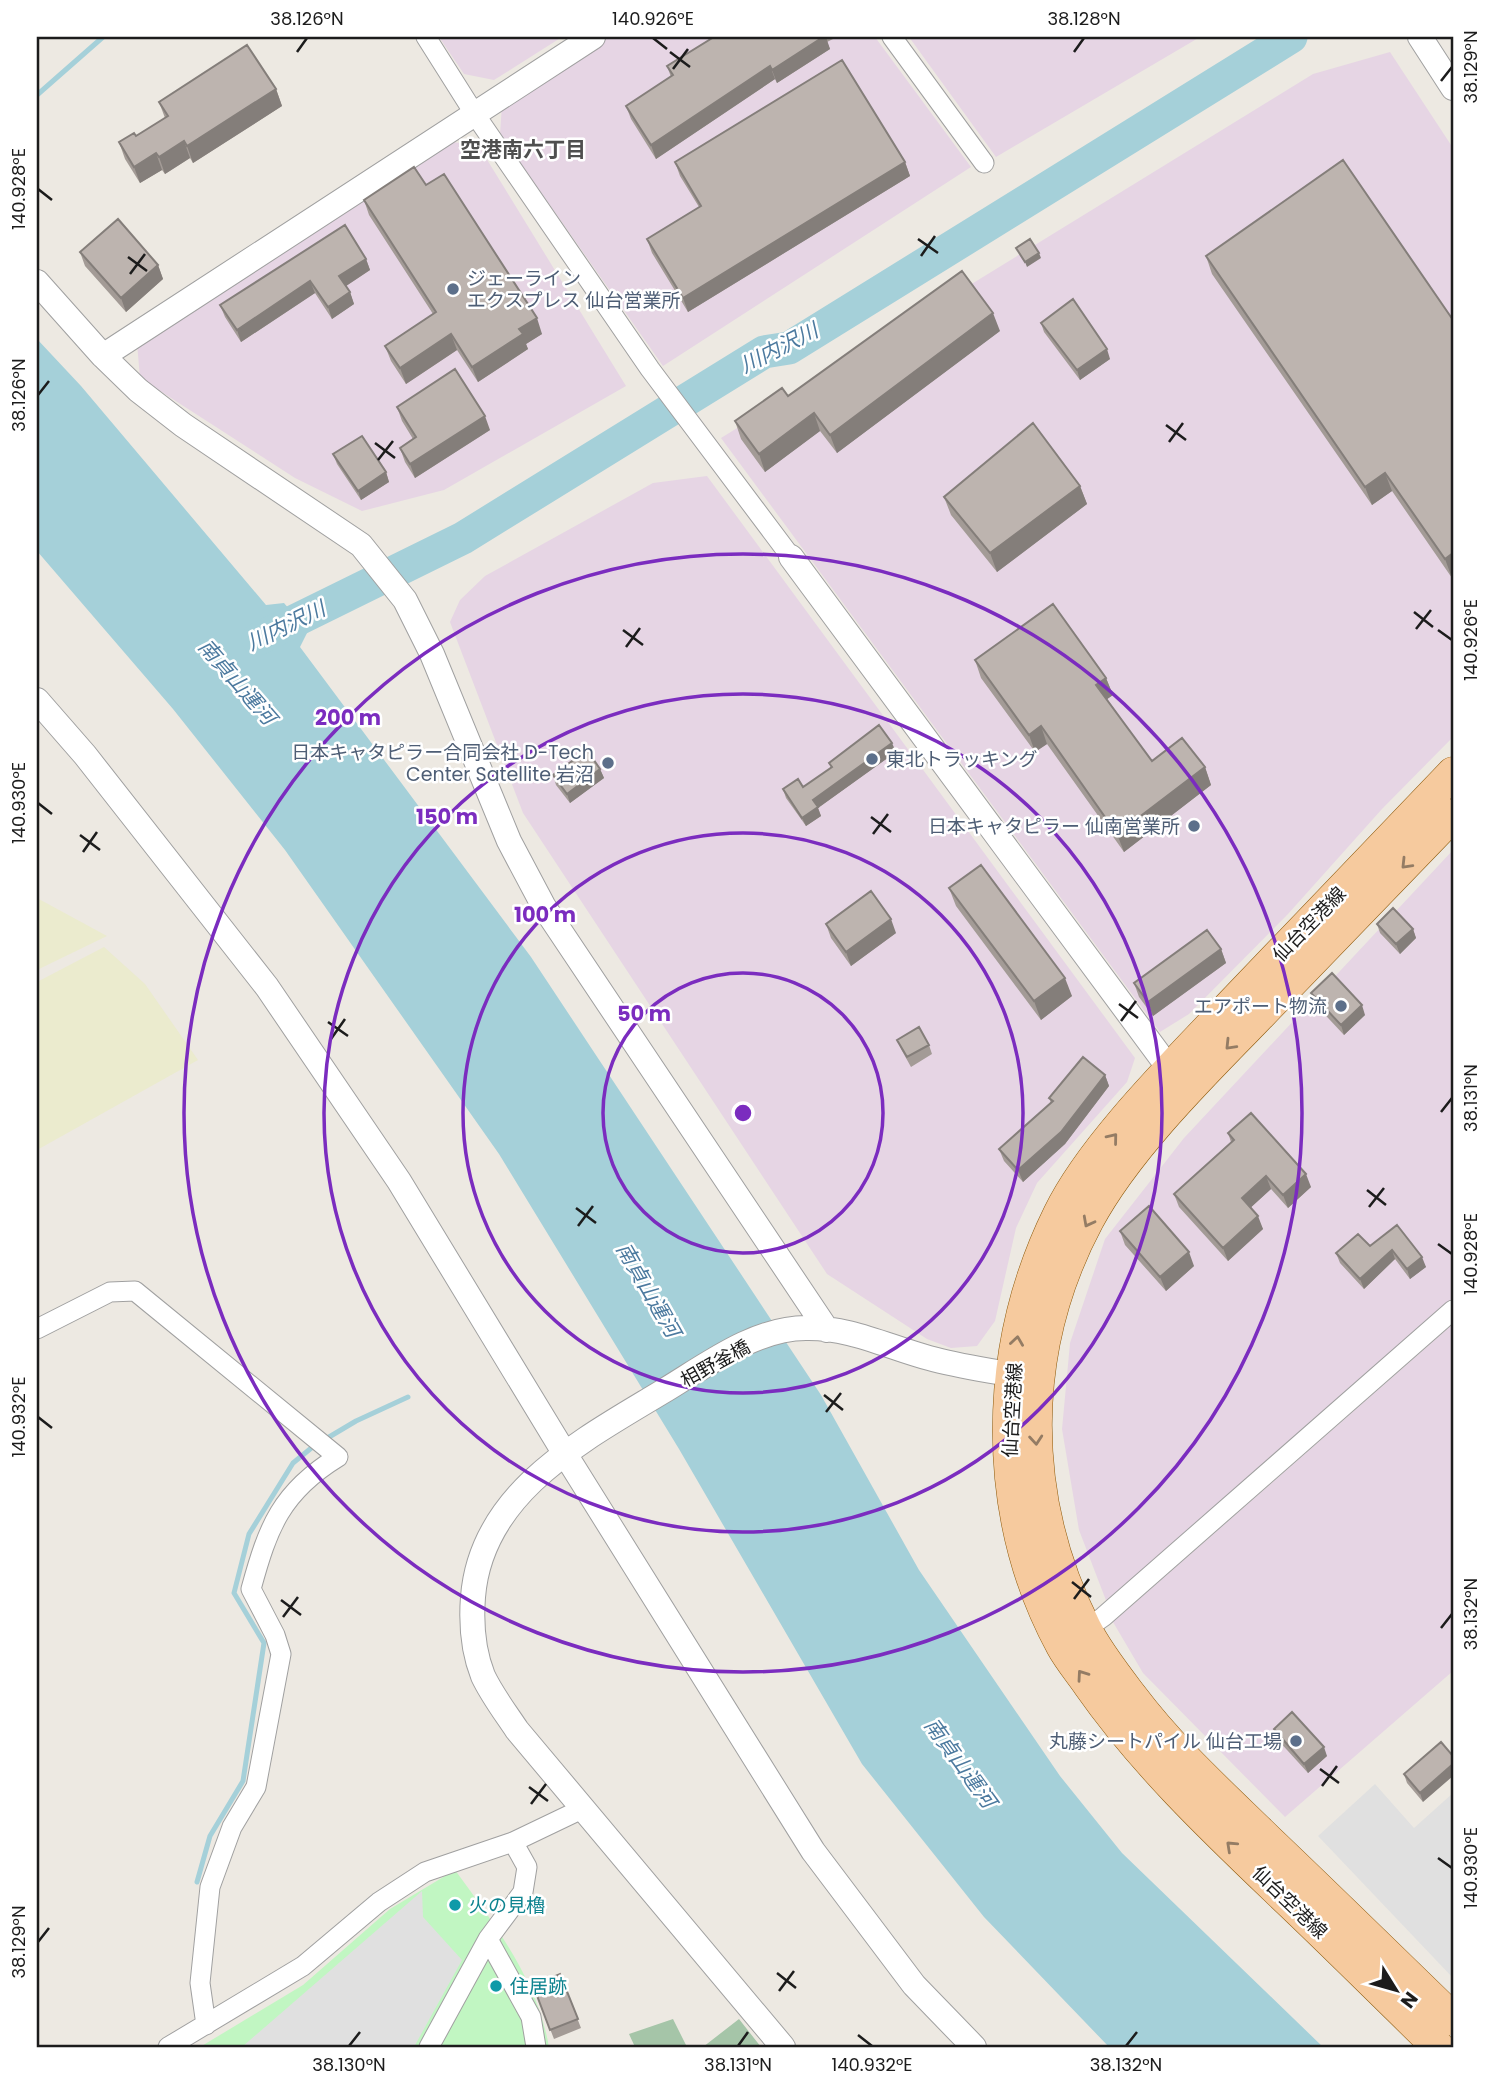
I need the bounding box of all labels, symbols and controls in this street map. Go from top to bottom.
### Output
text: 38.126°N [270,6,344,31]
text: 140.926°E [612,6,694,31]
text: 38.128°N [1047,6,1121,31]
text: 38.129°N [1458,30,1483,104]
district label: 空港南六丁目 [460,135,586,164]
text: 140.928°E [6,148,31,230]
place label: ジェーライン エクスプレス 仙台営業所 [467,265,681,314]
marker: ジェーライン エクスプレス 仙台営業所 [445,281,461,297]
water label: 川内沢川 [735,315,825,380]
text: 38.126°N [6,358,31,432]
water label: 川内沢川 [242,593,332,657]
text: 140.926°E [1458,599,1483,681]
water label: 南貞山運河 [192,633,285,734]
text: 200 m [315,703,381,732]
place label: 日本キャタピラー合同会社 D-Tech Center Satellite 岩沼 [291,739,594,788]
place label: 東北トラッキング [886,746,1037,773]
marker: 東北トラッキング [864,751,880,767]
marker: 日本キャタピラー合同会社 D-Tech Center Satellite 岩沼 [600,755,616,771]
text: 140.930°E [6,762,31,844]
text: 150 m [416,802,478,831]
place label: 日本キャタピラー 仙南営業所 [928,813,1180,840]
marker: 日本キャタピラー 仙南営業所 [1186,818,1202,834]
one-way arrow [1401,856,1414,869]
street label: 仙台空港線 [1267,881,1352,968]
text: 100 m [514,900,576,929]
place label: エアポート物流 [1194,993,1327,1020]
marker: エアポート物流 [1333,998,1349,1014]
text: 50 m [617,999,671,1028]
one-way arrow [1226,1037,1239,1050]
text: 38.131°N [1458,1064,1483,1132]
centre of rings [731,1101,755,1125]
one-way arrow [1105,1133,1117,1146]
text: 140.928°E [1458,1213,1483,1295]
one-way arrow [1083,1215,1096,1227]
water label: 南貞山運河 [610,1237,689,1346]
street label: 相野釜橋 [675,1333,755,1394]
one-way arrow [1009,1335,1024,1346]
street label: 仙台空港線 [997,1362,1028,1458]
text: 140.932°E [6,1376,31,1458]
one-way arrow [1028,1435,1043,1446]
text: 38.132°N [1458,1578,1483,1650]
one-way arrow [1078,1670,1090,1683]
water label: 南貞山運河 [918,1712,1005,1817]
place label: 丸藤シートパイル 仙台工場 [1049,1728,1282,1755]
marker: 丸藤シートパイル 仙台工場 [1288,1733,1304,1749]
text: 140.930°E [1458,1827,1483,1909]
one-way arrow [1226,1842,1239,1855]
street label: 仙台空港線 [1246,1860,1333,1945]
place label: 火の見櫓 [469,1892,545,1919]
marker: 火の見櫓 [447,1897,463,1913]
text: 38.129°N [6,1905,31,1979]
north arrow [1360,1954,1430,2024]
place label: 住居跡 [510,1973,567,2000]
marker: 住居跡 [488,1978,504,1994]
text: N [1394,1986,1424,2014]
text: 38.130°N [312,2052,386,2077]
text: 38.131°N [704,2052,772,2077]
text: 140.932°E [831,2052,913,2077]
text: 38.132°N [1090,2052,1162,2077]

